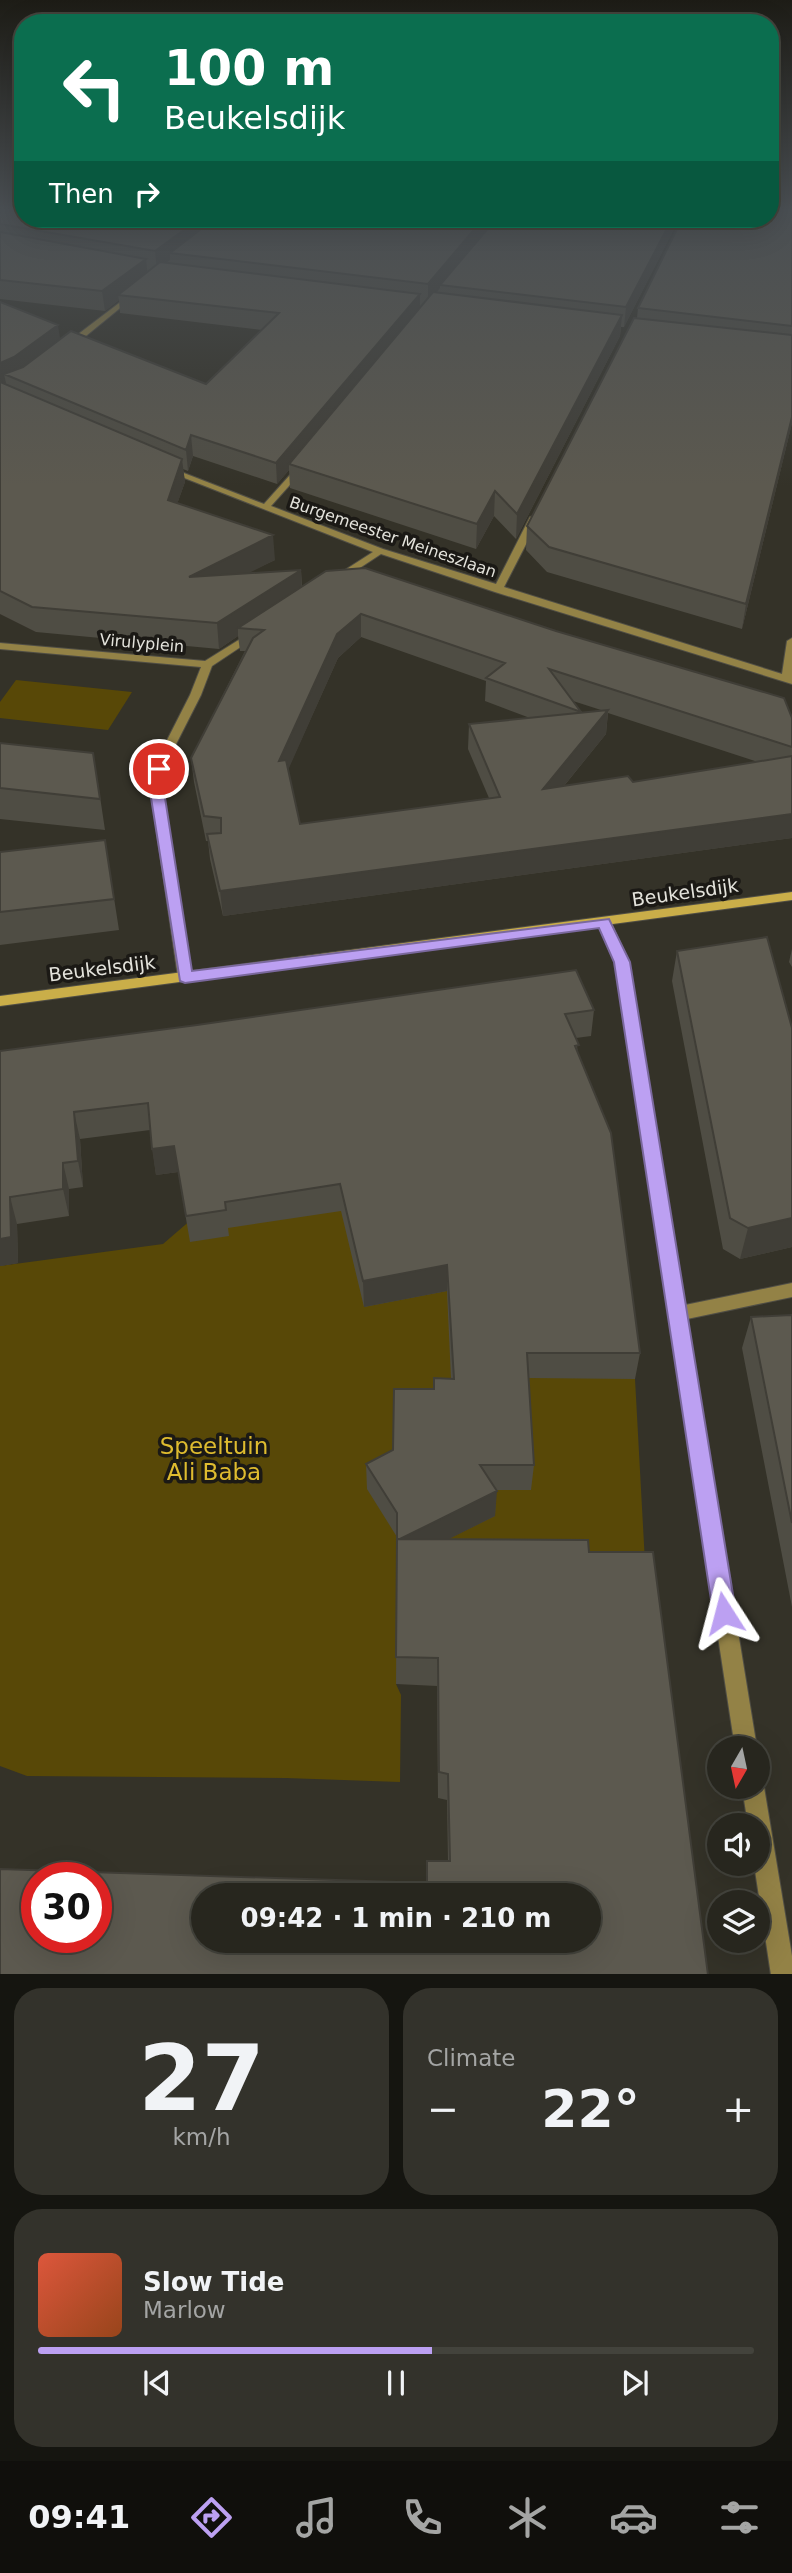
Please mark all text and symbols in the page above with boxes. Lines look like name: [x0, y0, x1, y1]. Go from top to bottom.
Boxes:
text: 100 m: [164, 40, 334, 97]
icon: left: [49, 42, 140, 133]
text: Beukelsdijk: [164, 99, 345, 137]
icon: right: [128, 175, 166, 213]
text: Then: [49, 179, 114, 209]
street label: Burgemeester Meineszlaan: [287, 493, 499, 581]
street label: Virulyplein: [99, 630, 185, 656]
pin: [129, 739, 189, 799]
icon: arrive: [140, 750, 178, 788]
street label: Beukelsdijk: [630, 874, 740, 910]
street label: Beukelsdijk: [47, 951, 157, 985]
park label: Speeltuin Ali Baba: [160, 1433, 268, 1485]
position arrow: [687, 1576, 761, 1650]
north arrow: [707, 1736, 770, 1799]
map controls: [707, 1736, 770, 1953]
button: sound: [707, 1813, 770, 1876]
speed limit sign: 30: [21, 1862, 112, 1953]
button: layers: [707, 1890, 770, 1953]
text: 09:42 · 1 min · 210 m: [241, 1903, 551, 1933]
text: 27: [138, 2026, 265, 2131]
text: Climate: [427, 2045, 516, 2071]
text: 22°: [541, 2079, 640, 2139]
text: −: [427, 2087, 459, 2131]
text: +: [722, 2087, 754, 2131]
text: km/h: [172, 2124, 231, 2150]
text: Slow Tide: [143, 2267, 284, 2297]
text: Marlow: [143, 2297, 226, 2323]
icon: previous: [138, 2364, 176, 2402]
icon: pause: [377, 2364, 415, 2402]
icon: next: [616, 2364, 654, 2402]
icon: directions: [187, 2493, 236, 2542]
icon: music: [292, 2493, 341, 2542]
icon: phone: [398, 2493, 447, 2542]
icon: climate: [503, 2493, 552, 2542]
icon: car: [609, 2493, 658, 2542]
icon: filters: [715, 2493, 764, 2542]
text: 09:41: [28, 2498, 130, 2536]

